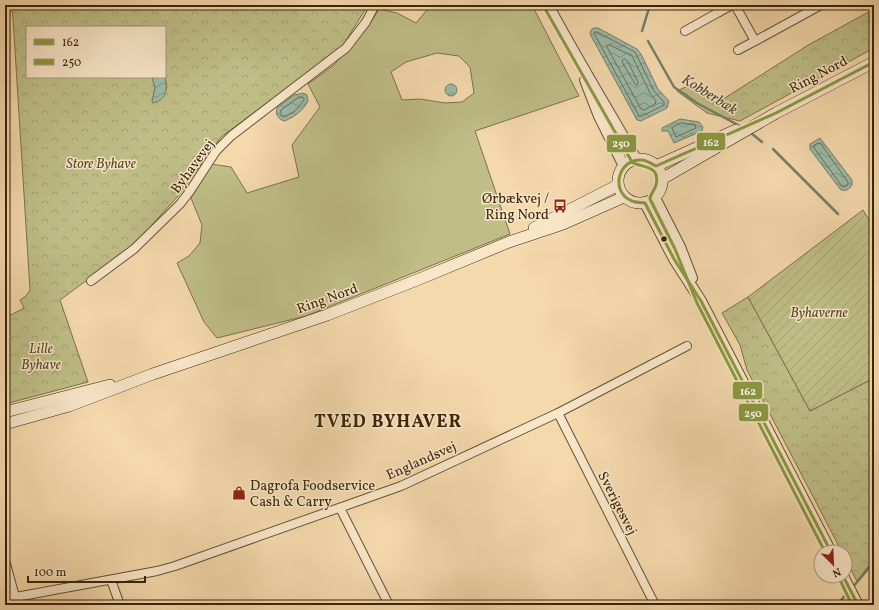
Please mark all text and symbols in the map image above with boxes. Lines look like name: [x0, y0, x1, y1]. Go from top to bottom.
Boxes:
legend: [26, 26, 166, 78]
text: 162: [62, 35, 79, 51]
street label: Ring Nord: [786, 52, 851, 99]
text: 250: [62, 55, 81, 71]
water label: Kobberbæk: [677, 70, 741, 121]
line badge: 162: [696, 132, 726, 151]
line badge: 250: [606, 134, 637, 153]
street label: Byhavevej: [167, 136, 219, 198]
text: 162: [703, 136, 719, 151]
text: 250: [612, 137, 630, 152]
park label: Store Byhave: [66, 155, 136, 174]
place label: Ørbækvej / Ring Nord: [482, 190, 549, 225]
bus stop icon: Ørbækvej / Ring Nord: [552, 198, 568, 214]
unlabelled marker: [659, 234, 669, 244]
street label: Ring Nord: [294, 280, 361, 319]
park label: Byhaverne: [790, 304, 848, 323]
park label: Lille Byhave: [21, 340, 61, 375]
line badge: 162: [732, 381, 763, 400]
text: 162: [740, 385, 756, 400]
line badge: 250: [738, 403, 769, 422]
text: 250: [744, 407, 762, 422]
district label: TVED BYHAVER: [314, 410, 462, 435]
street label: Englandsvej: [384, 437, 460, 485]
street label: Sverigesvej: [593, 469, 641, 539]
place label: Dagrofa Foodservice Cash & Carry: [250, 477, 376, 512]
shop icon: Dagrofa Foodservice Cash & Carry: [231, 485, 247, 501]
north arrow: [813, 544, 853, 584]
scale bar: [28, 558, 145, 584]
text: N: [830, 563, 843, 580]
text: 100 m: [34, 565, 67, 581]

